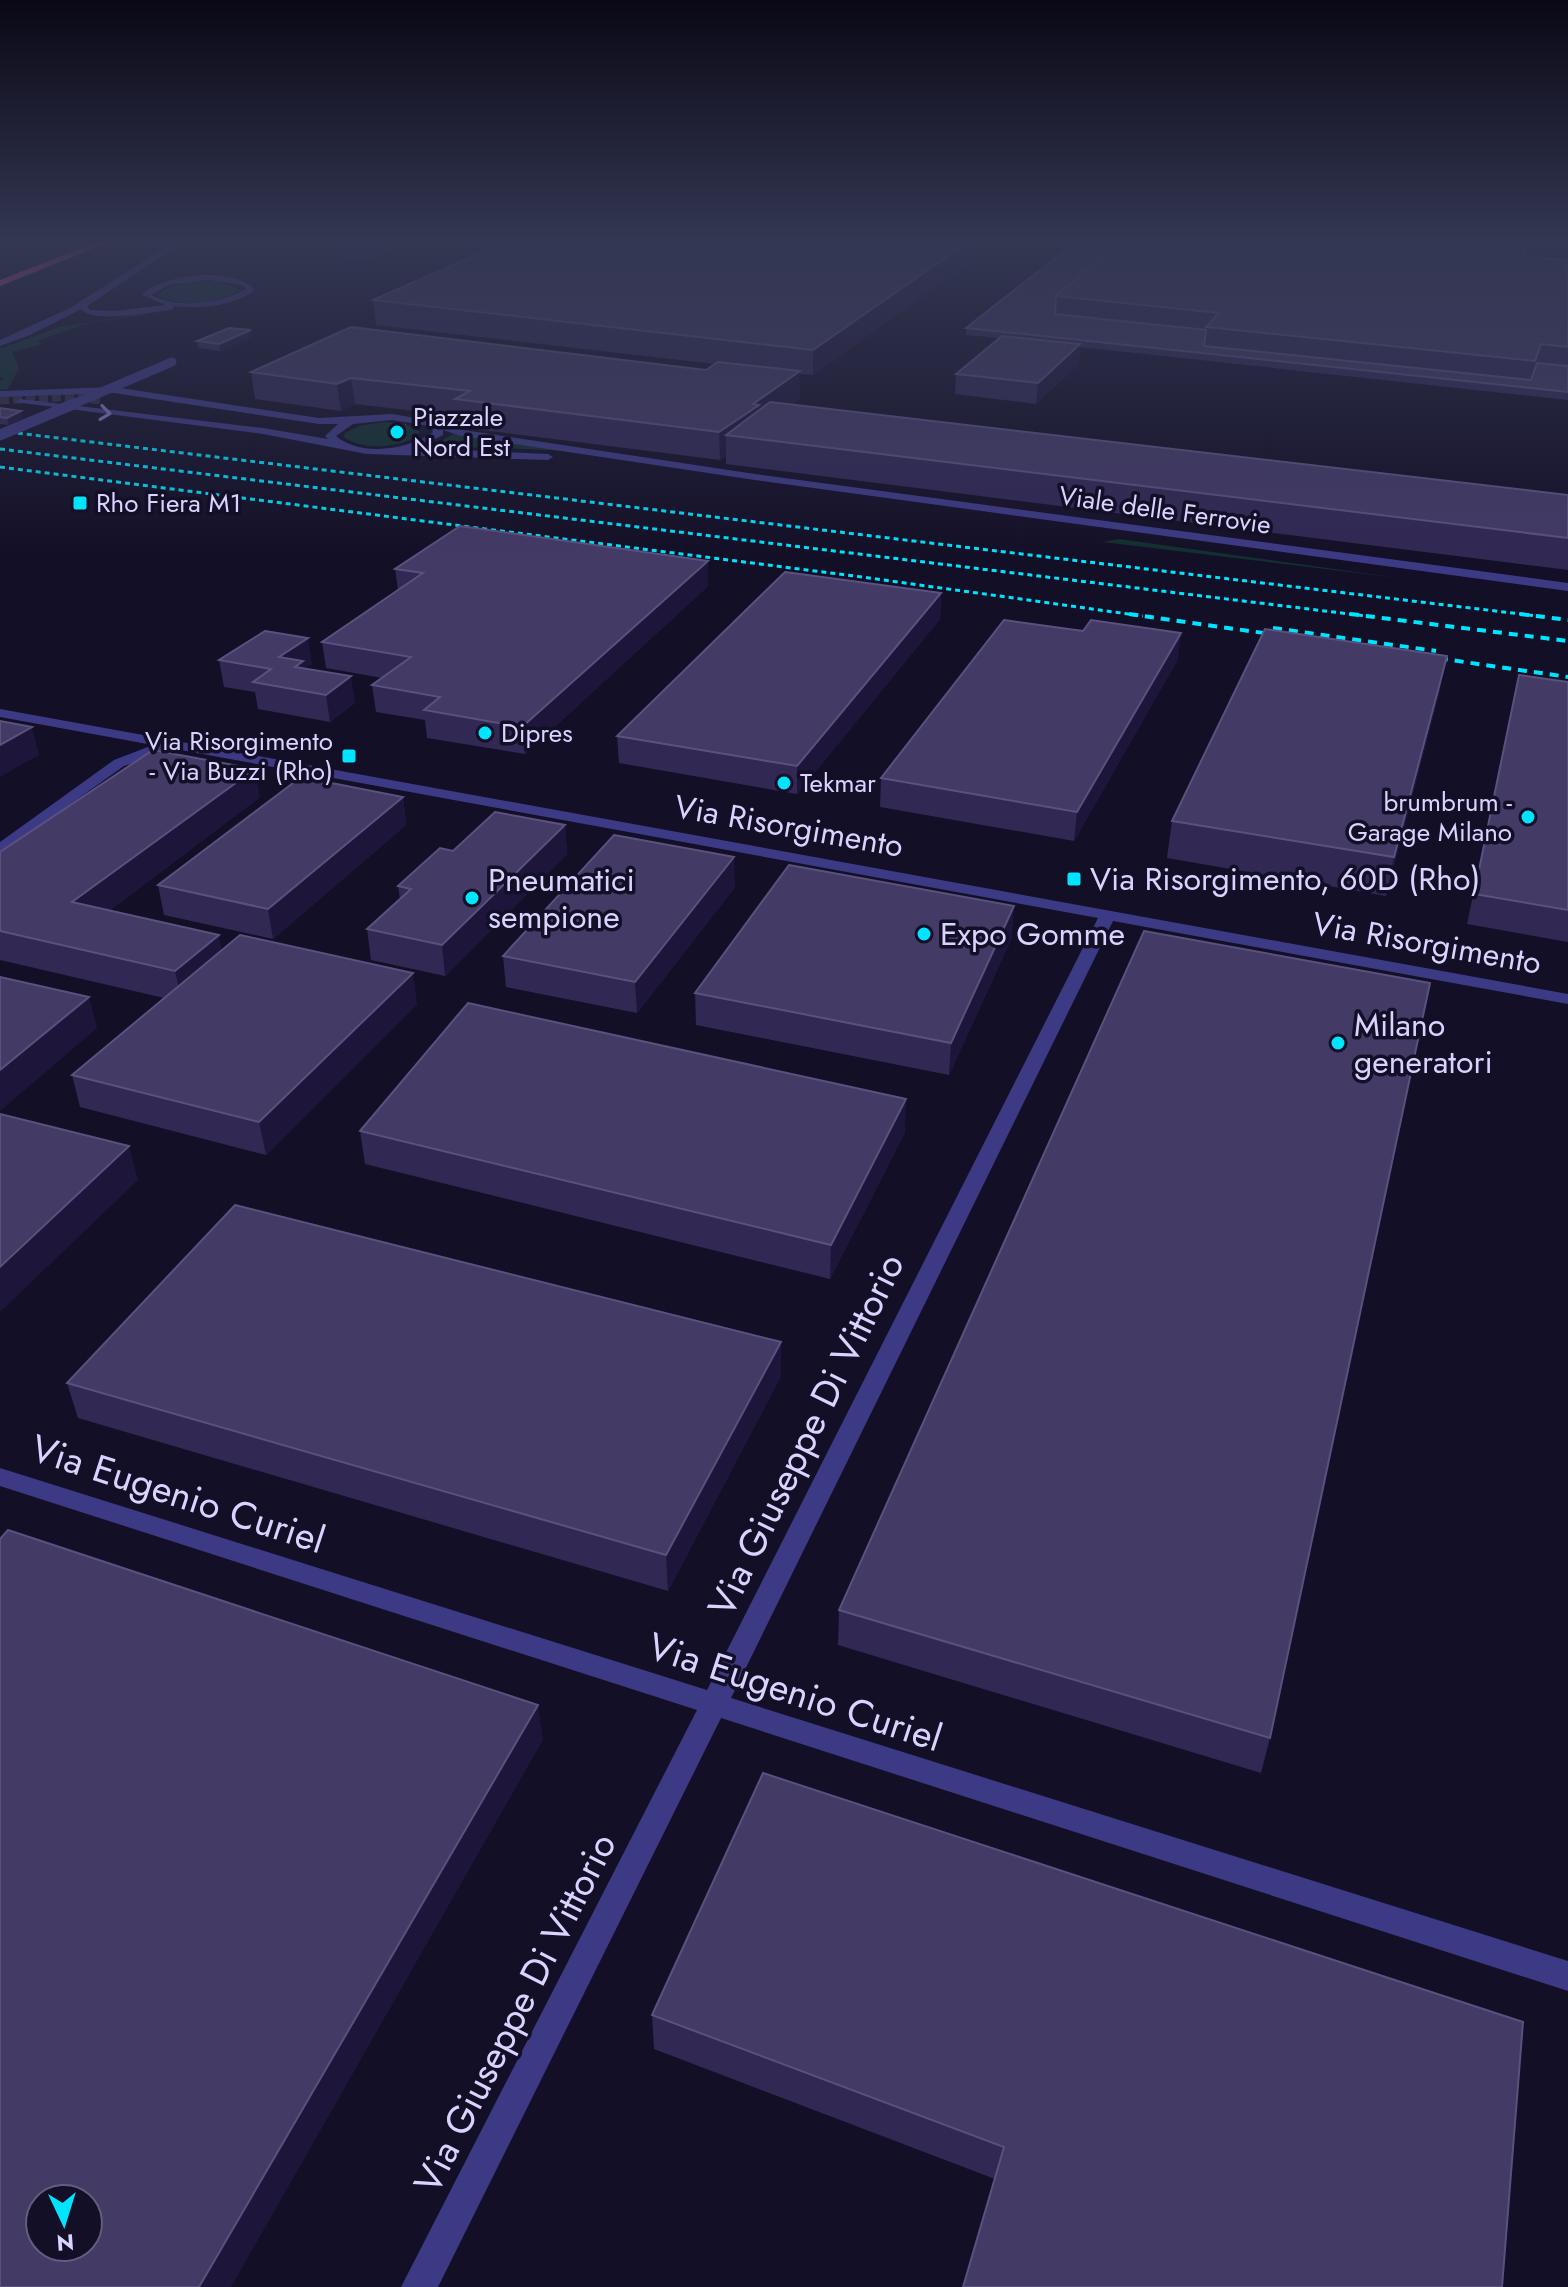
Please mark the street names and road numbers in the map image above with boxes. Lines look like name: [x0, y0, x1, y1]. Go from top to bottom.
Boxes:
street label: Viale delle Ferrovie: [1057, 476, 1273, 544]
street label: Via Risorgimento: [671, 783, 907, 869]
street label: Via Risorgimento: [1309, 900, 1545, 986]
street label: Via Giuseppe Di Vittorio: [694, 1244, 917, 1626]
street label: Via Eugenio Curiel: [24, 1420, 332, 1567]
street label: Via Eugenio Curiel: [641, 1618, 949, 1765]
street label: Via Giuseppe Di Vittorio: [400, 1823, 629, 2202]

